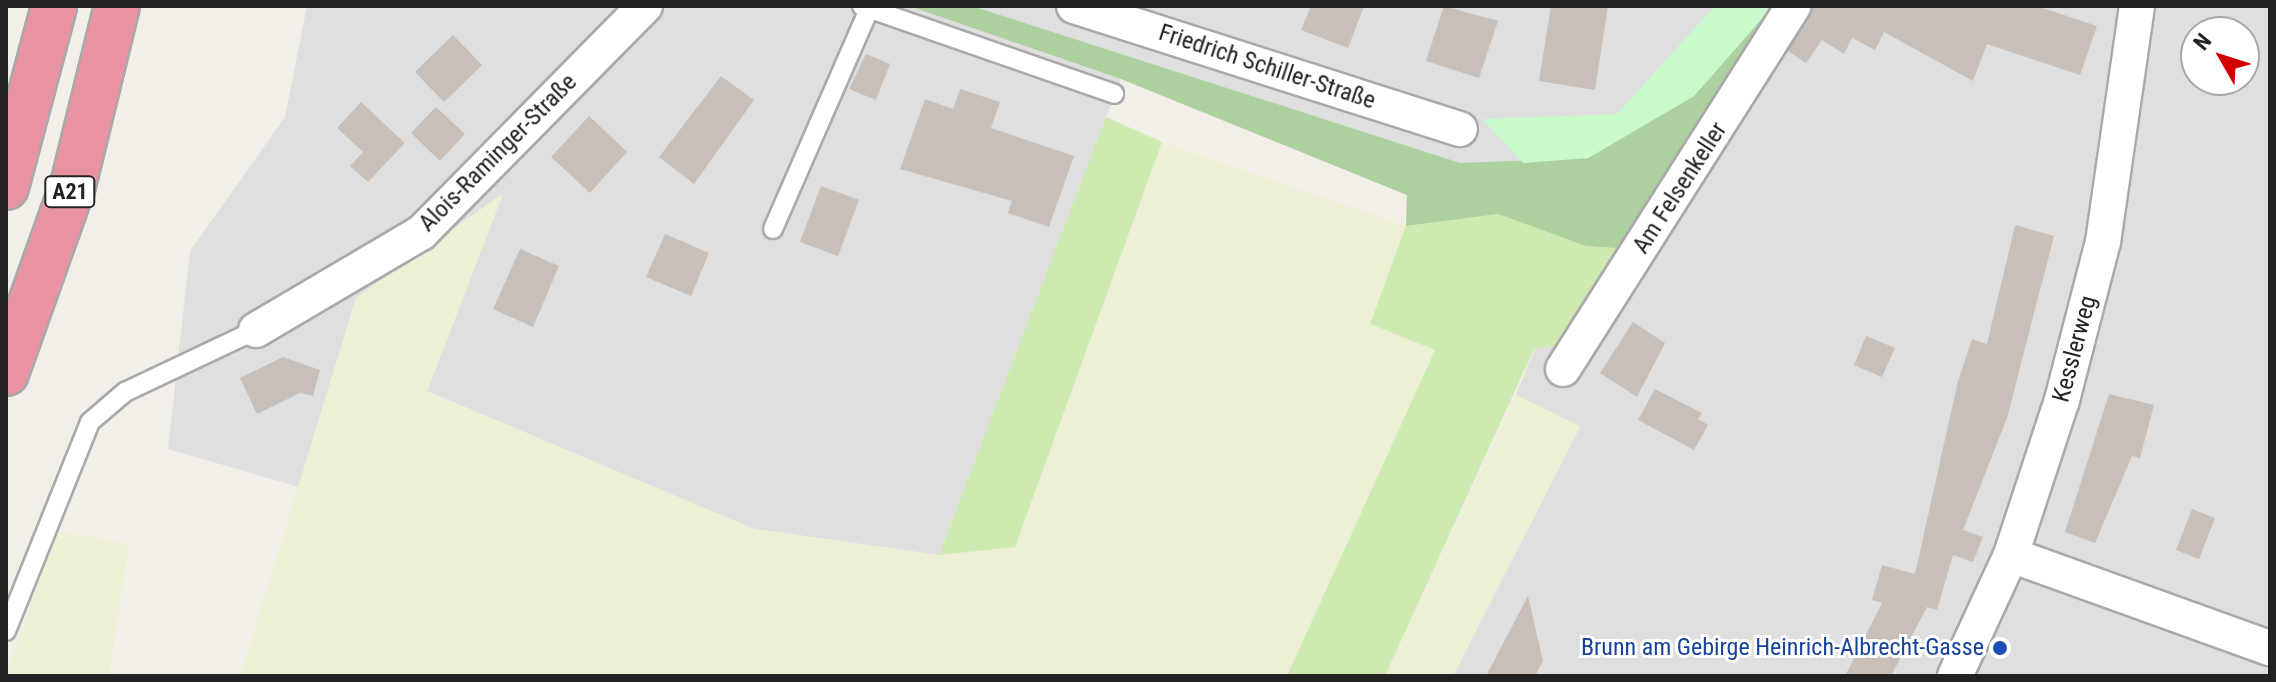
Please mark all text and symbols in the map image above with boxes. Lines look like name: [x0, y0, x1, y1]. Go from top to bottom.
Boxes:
north arrow: [2180, 16, 2260, 96]
street label: Friedrich Schiller-Straße: [1155, 18, 1379, 116]
text: N: [2189, 29, 2216, 55]
street label: Alois-Raminger-Straße: [413, 68, 583, 238]
street label: Am Felsenkeller: [1627, 117, 1733, 259]
road number: A21: [44, 174, 96, 210]
street label: Kesslerweg: [2047, 293, 2103, 405]
place label: Brunn am Gebirge Heinrich-Albrecht-Gasse: [1581, 634, 1984, 662]
marker: Brunn am Gebirge Heinrich-Albrecht-Gasse: [1991, 639, 2009, 657]

